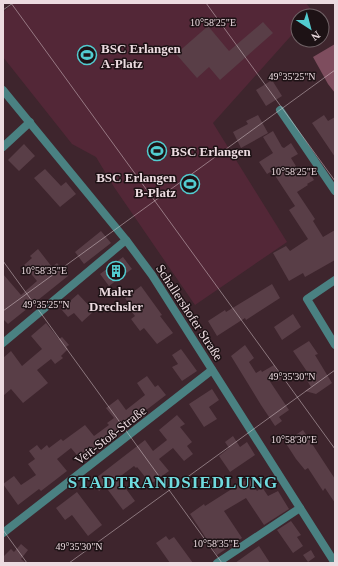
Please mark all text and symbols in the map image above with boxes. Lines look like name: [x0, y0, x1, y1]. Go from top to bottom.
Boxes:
north arrow: [290, 8, 330, 48]
text: 10°58'25"E: [190, 17, 236, 28]
text: N: [309, 29, 323, 43]
place label: BSC Erlangen A-Platz: [101, 41, 182, 71]
sports icon: BSC Erlangen A-Platz: [76, 44, 98, 66]
text: 49°35'25"N: [268, 71, 316, 82]
sports icon: BSC Erlangen: [146, 140, 168, 162]
place label: BSC Erlangen: [171, 144, 252, 159]
text: 10°58'25"E: [271, 166, 317, 177]
place label: BSC Erlangen B-Platz: [96, 170, 177, 200]
sports icon: BSC Erlangen B-Platz: [179, 173, 201, 195]
building icon: Maler Drechsler: [105, 260, 127, 282]
street label: Schallershofer Straße: [153, 261, 226, 363]
text: 10°58'35"E: [21, 265, 67, 276]
place label: Maler Drechsler: [89, 284, 143, 314]
text: 49°35'25"N: [22, 299, 70, 310]
text: 49°35'30"N: [268, 371, 316, 382]
street label: Veit-Stoß-Straße: [72, 403, 149, 468]
text: 10°58'30"E: [271, 434, 317, 445]
district label: STADTRANDSIEDLUNG: [68, 473, 278, 492]
text: 10°58'35"E: [193, 538, 239, 549]
text: 49°35'30"N: [55, 541, 103, 552]

